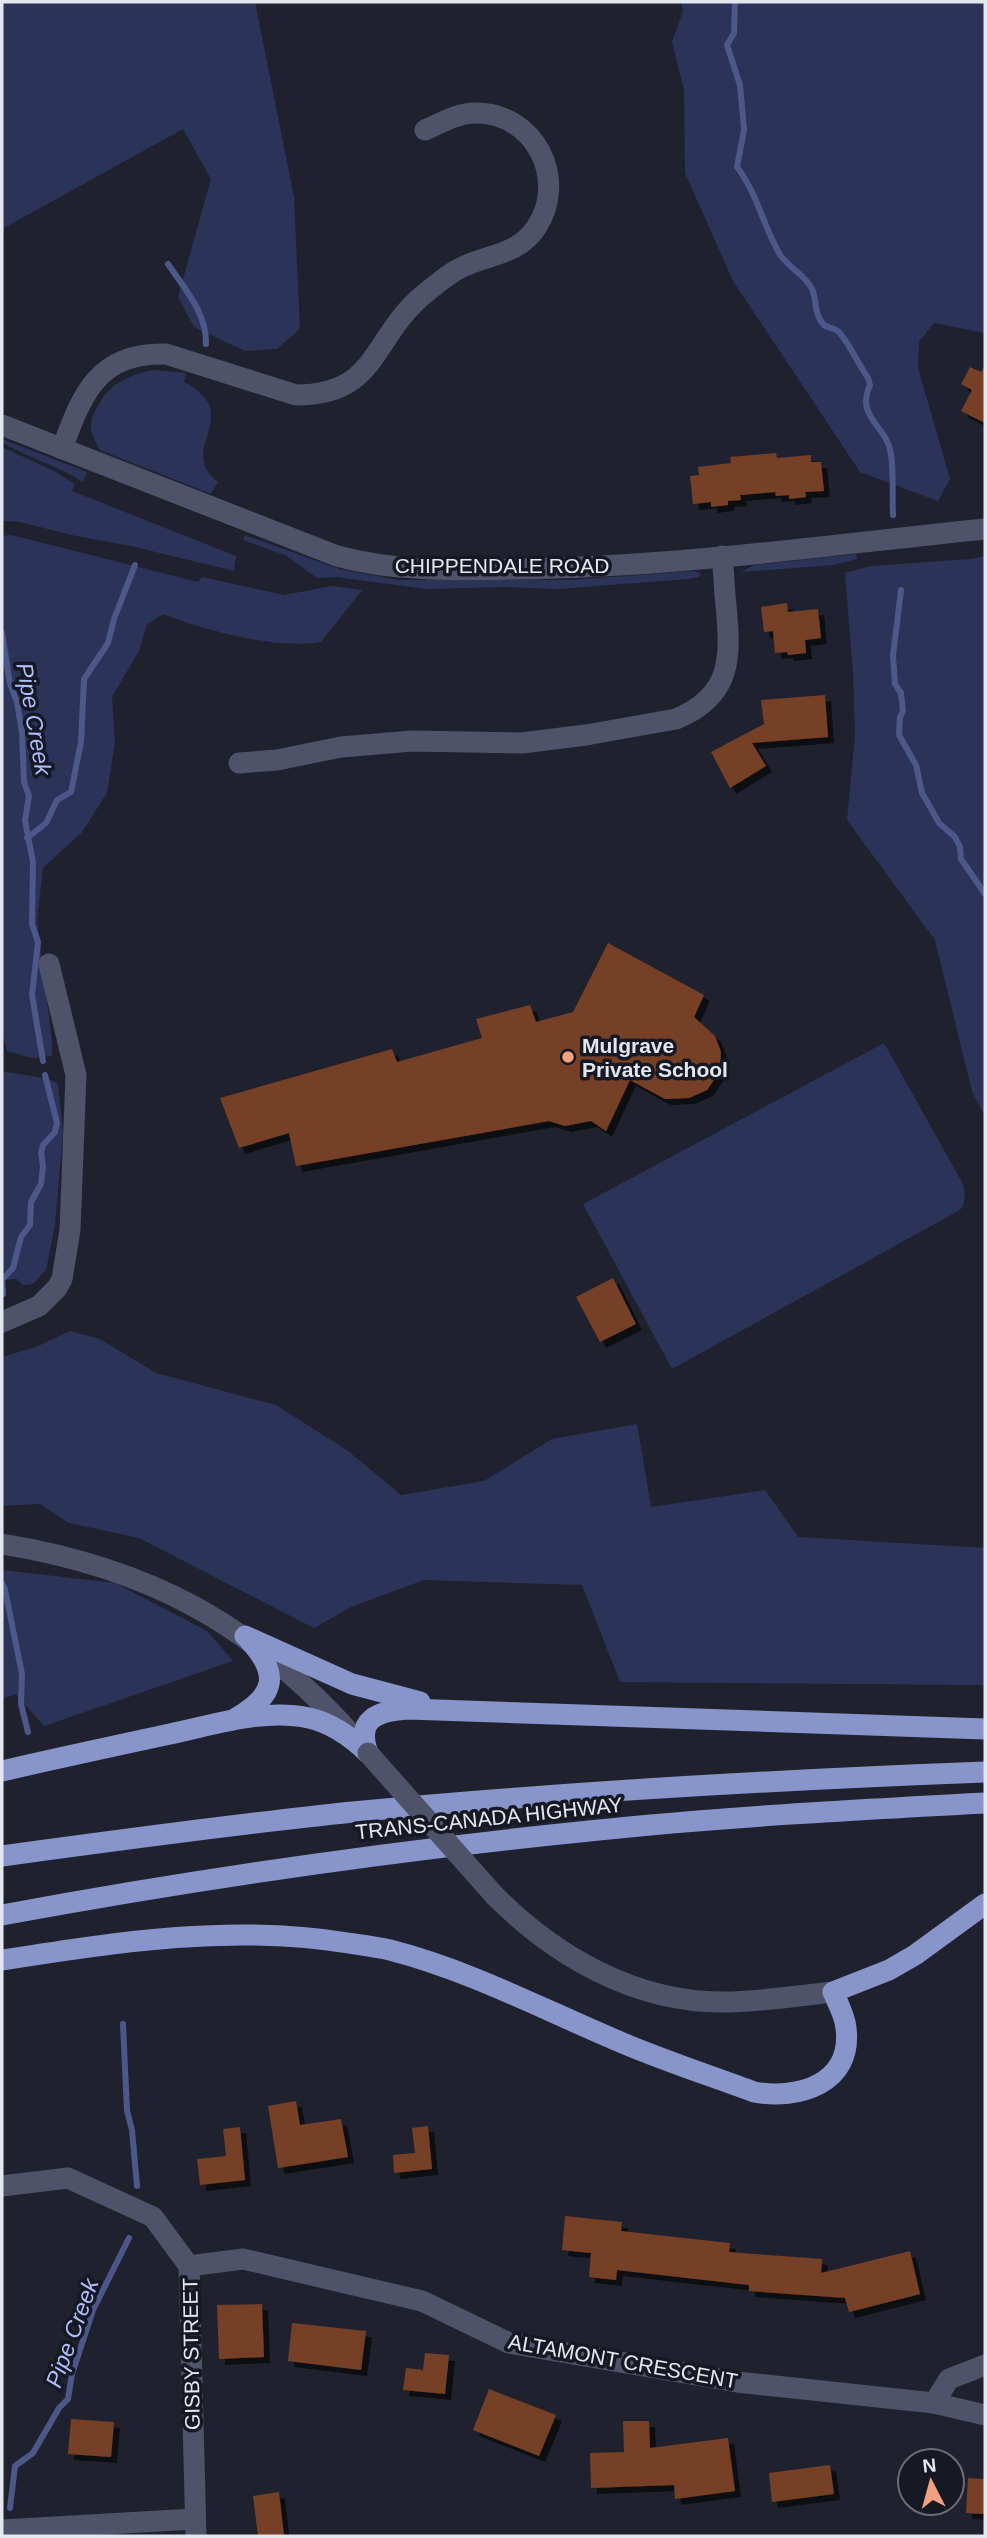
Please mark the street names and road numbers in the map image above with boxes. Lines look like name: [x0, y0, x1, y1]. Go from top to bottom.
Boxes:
street label: CHIPPENDALE ROAD: [395, 554, 609, 577]
street label: TRANS-CANADA HIGHWAY: [354, 1793, 624, 1843]
street label: GISBY STREET: [178, 2277, 204, 2430]
street label: ALTAMONT CRESCENT: [507, 2330, 739, 2393]

